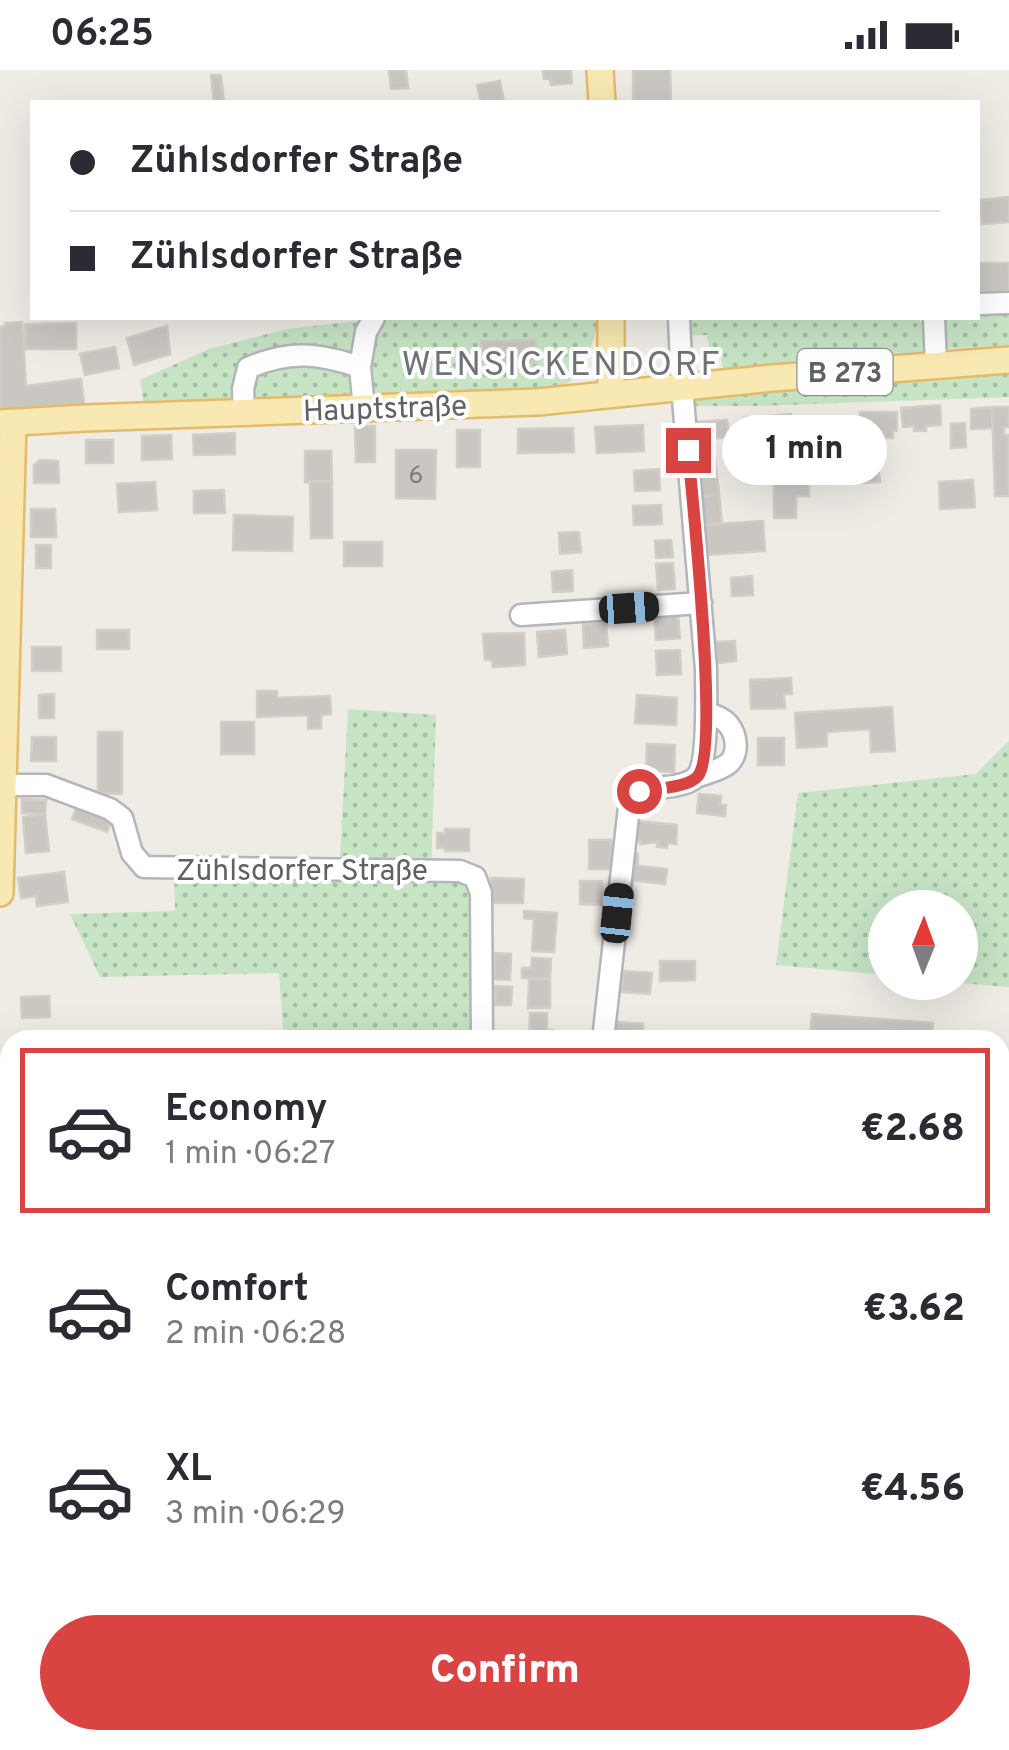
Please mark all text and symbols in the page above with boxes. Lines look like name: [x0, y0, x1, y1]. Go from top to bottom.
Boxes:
text: 06:25: [50, 11, 154, 60]
text: Zühlsdorfer Straße: [130, 138, 463, 187]
text: Zühlsdorfer Straße: [130, 234, 463, 283]
district label: WENSICKENDORF: [402, 344, 722, 388]
road number: B 273: [798, 349, 892, 395]
street label: Hauptstraße: [302, 389, 468, 432]
callout: 1 min: [723, 415, 888, 485]
route end: [666, 428, 711, 473]
text: 1 min: [765, 430, 844, 470]
house number: 6: [409, 461, 423, 493]
car: [598, 591, 660, 625]
route start: [617, 769, 662, 814]
street label: Zühlsdorfer Straße: [176, 854, 428, 891]
car: [599, 882, 635, 944]
north arrow: [868, 890, 978, 1000]
map controls: [868, 890, 978, 1000]
icon: car: [45, 1086, 135, 1176]
text: Economy: [165, 1086, 327, 1135]
text: €2.68: [860, 1106, 965, 1155]
text: 1 min · 06:27: [165, 1135, 336, 1175]
icon: car: [45, 1266, 135, 1356]
text: Comfort: [165, 1266, 309, 1315]
text: €3.62: [863, 1286, 965, 1335]
text: 2 min · 06:28: [165, 1315, 346, 1355]
icon: car: [45, 1446, 135, 1536]
text: XL: [165, 1446, 212, 1495]
text: €4.56: [860, 1466, 965, 1515]
text: 3 min · 06:29: [165, 1495, 346, 1535]
button: Confirm: [40, 1615, 970, 1730]

